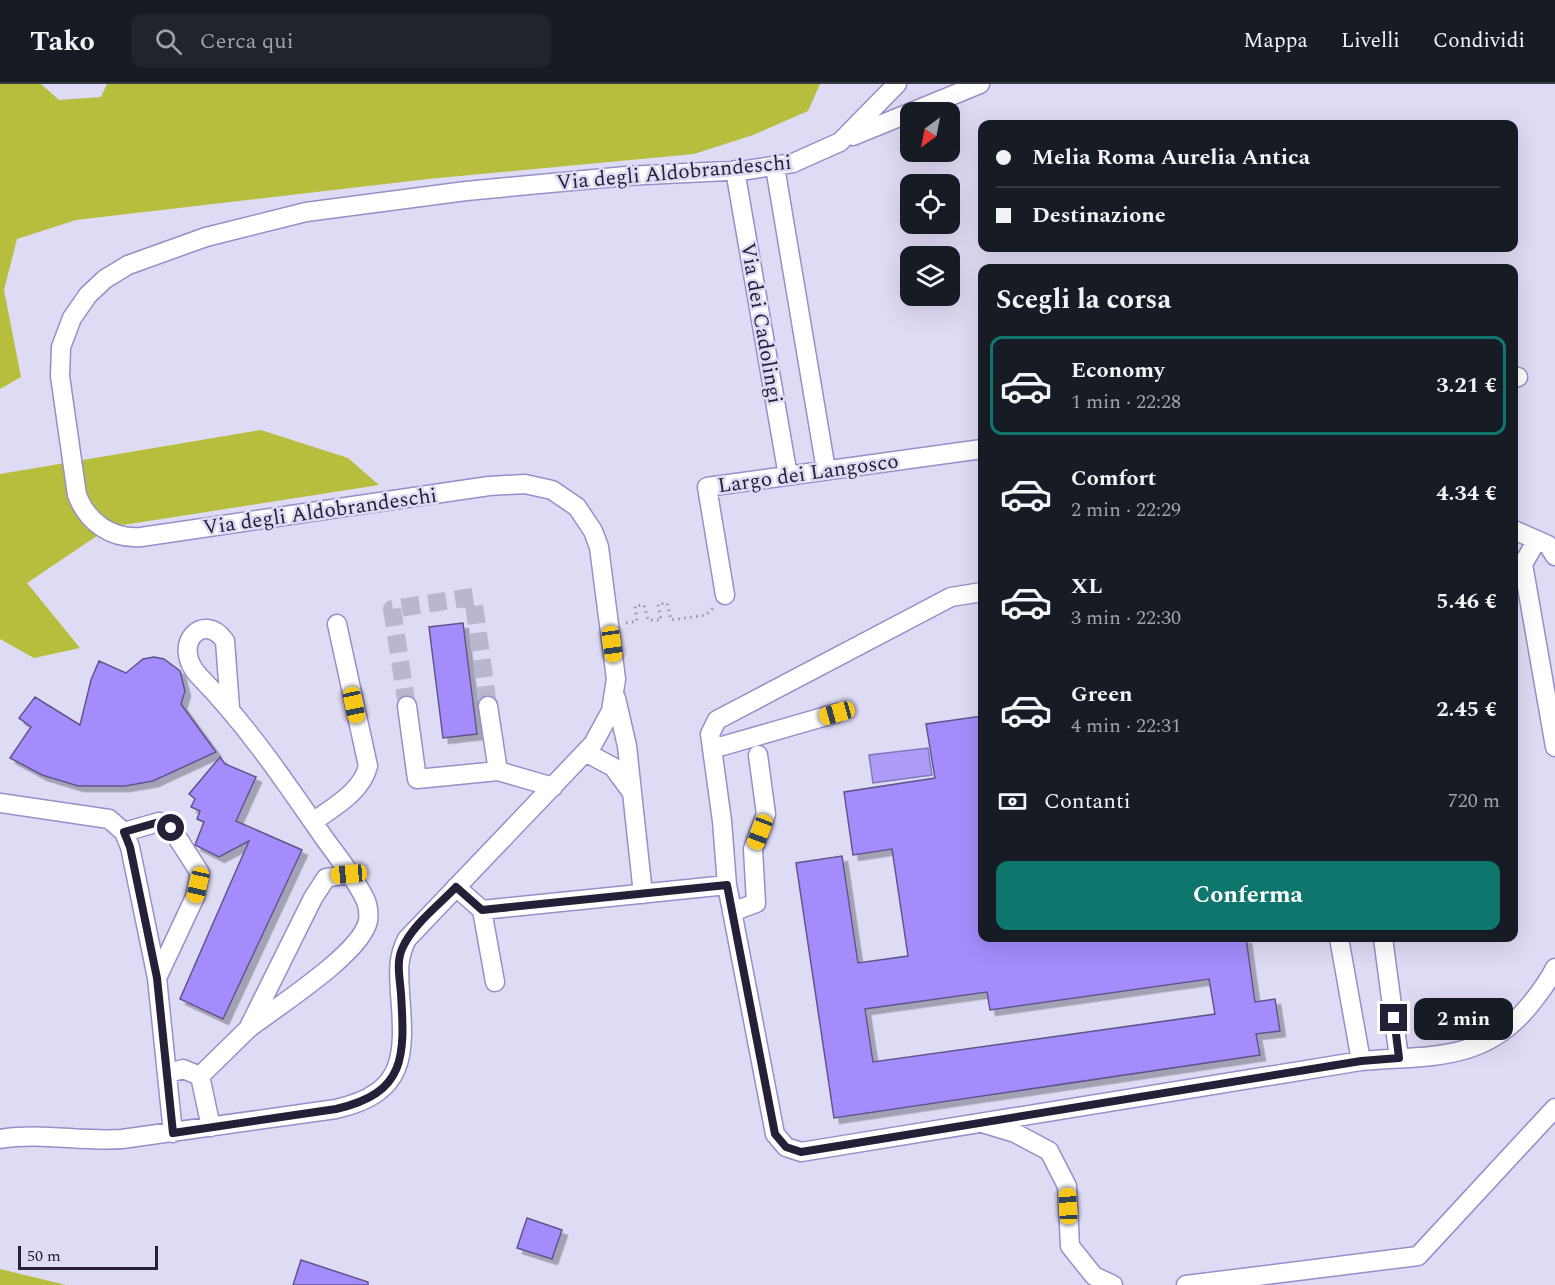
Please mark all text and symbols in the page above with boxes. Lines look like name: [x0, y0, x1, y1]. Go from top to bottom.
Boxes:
search box: [131, 14, 551, 68]
text: Tako: [30, 20, 95, 63]
icon: search: [152, 25, 185, 58]
text: Cerca qui: [200, 25, 294, 58]
text: Mappa: [1243, 25, 1308, 57]
text: Livelli: [1341, 25, 1400, 57]
text: Condividi: [1433, 25, 1525, 57]
north arrow: [900, 102, 960, 162]
map controls: [900, 102, 960, 306]
text: Melia Roma Aurelia Antica: [1032, 141, 1310, 174]
street label: Via degli Aldobrandeschi: [555, 147, 793, 199]
button: locate: [900, 174, 960, 234]
text: Destinazione: [1032, 199, 1166, 232]
street label: Via dei Cadolingi: [731, 240, 791, 406]
button: layers: [900, 246, 960, 306]
text: Scegli la corsa: [996, 279, 1171, 321]
text: Economy: [1071, 354, 1164, 387]
icon: car: [999, 359, 1053, 413]
text: 3.21 €: [1436, 369, 1497, 402]
text: 1 min · 22:28: [1071, 387, 1181, 417]
street label: Largo dei Langosco: [716, 445, 901, 503]
text: Comfort: [1071, 462, 1156, 495]
icon: car: [999, 467, 1053, 521]
text: 4.34 €: [1436, 477, 1497, 510]
street label: Via degli Aldobrandeschi: [201, 480, 439, 544]
text: 2 min · 22:29: [1071, 495, 1181, 525]
text: XL: [1071, 570, 1102, 603]
icon: car: [999, 575, 1053, 629]
text: 5.46 €: [1436, 585, 1497, 618]
text: 3 min · 22:30: [1071, 603, 1181, 633]
car: [601, 625, 623, 663]
text: Green: [1071, 678, 1133, 711]
icon: car: [999, 683, 1053, 737]
car: [341, 686, 367, 724]
text: 2.45 €: [1436, 693, 1497, 726]
car: [817, 699, 857, 727]
text: 4 min · 22:31: [1071, 711, 1181, 741]
icon: cash: [996, 785, 1029, 818]
text: Contanti: [1044, 785, 1131, 818]
text: 720 m: [1448, 786, 1500, 816]
car: [745, 812, 775, 852]
route start: [157, 814, 184, 841]
button: Conferma: [996, 861, 1500, 930]
car: [330, 863, 368, 885]
car: [185, 865, 211, 905]
callout: 2 min: [1415, 997, 1514, 1039]
route end: [1380, 1004, 1407, 1031]
text: 2 min: [1437, 1004, 1490, 1034]
car: [1058, 1188, 1078, 1224]
scale bar: [18, 1243, 158, 1270]
text: 50 m: [27, 1244, 61, 1268]

